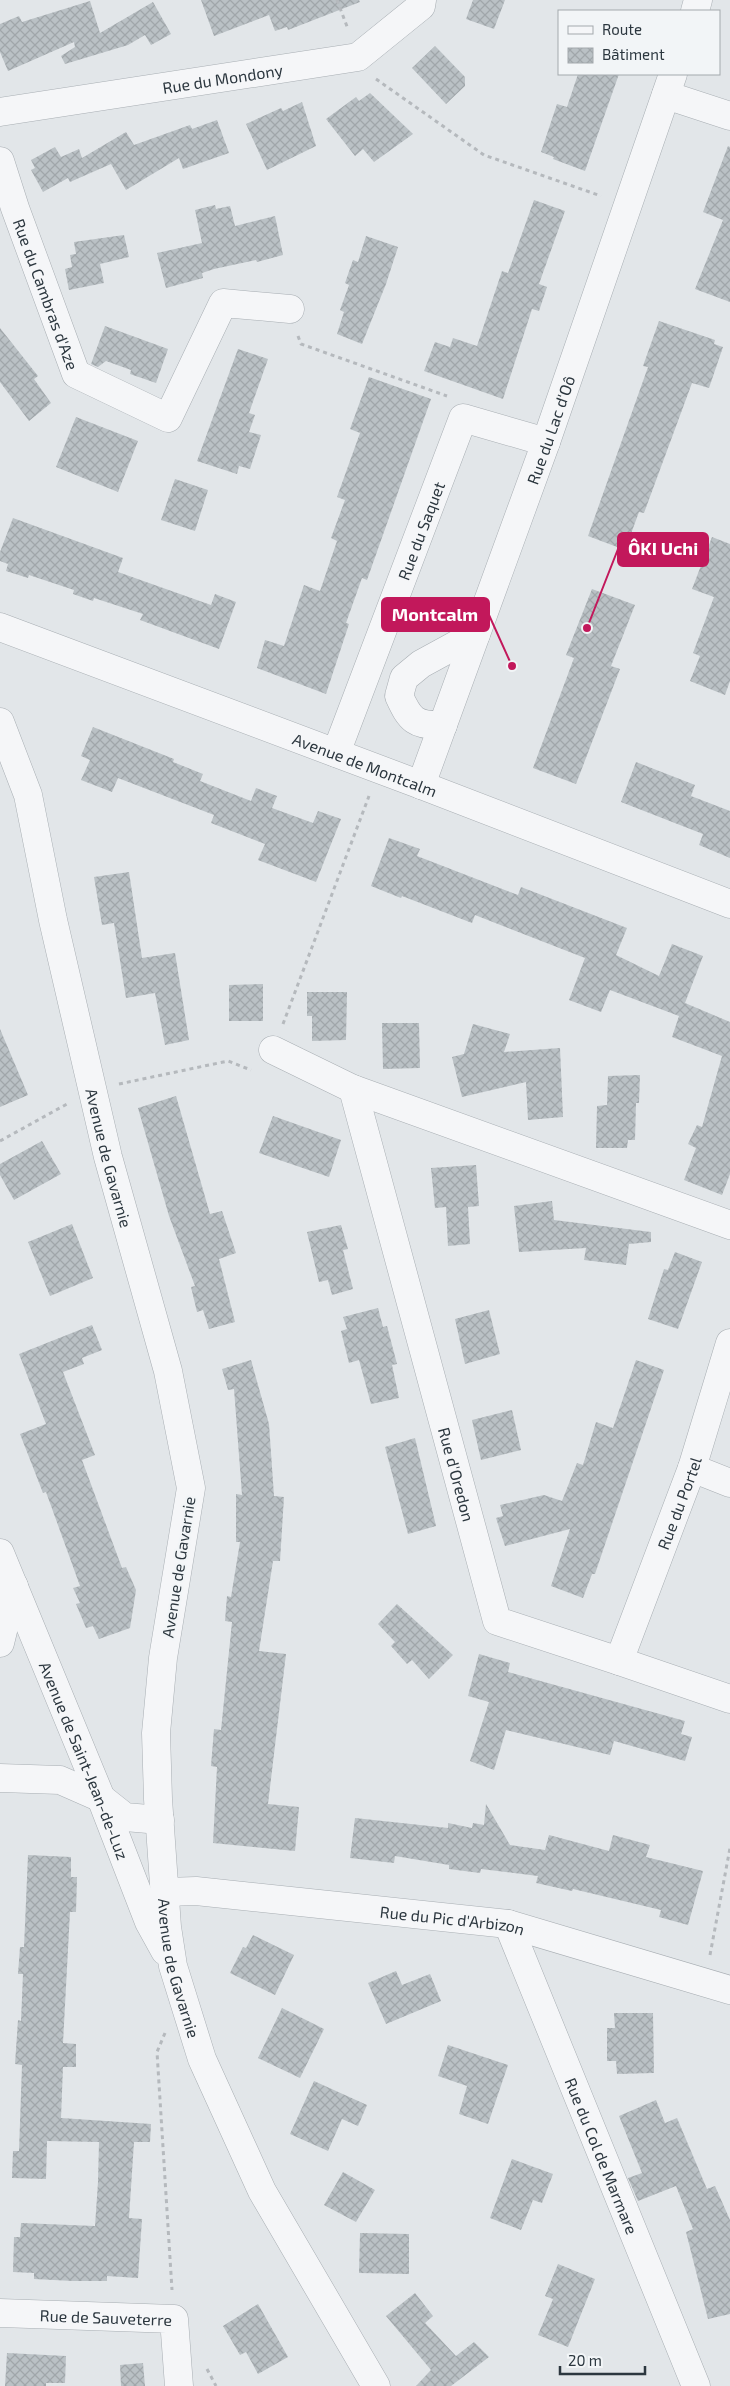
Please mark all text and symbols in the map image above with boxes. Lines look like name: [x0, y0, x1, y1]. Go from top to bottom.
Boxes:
legend: [558, 10, 720, 75]
text: Route: [602, 20, 642, 38]
text: Bâtiment: [602, 45, 665, 63]
street label: Rue du Mondony: [161, 59, 284, 96]
street label: Rue du Cambras d'Aze: [10, 216, 83, 372]
street label: Rue du Lac d'Oô: [522, 373, 578, 487]
street label: Rue du Saquet: [393, 479, 448, 582]
callout: ÔKI Uchi: [618, 533, 708, 566]
text: ÔKI Uchi: [628, 537, 698, 559]
callout: Montcalm: [382, 598, 489, 631]
text: Montcalm: [392, 603, 478, 625]
street label: Avenue de Montcalm: [290, 728, 440, 800]
street label: Avenue de Gavarnie: [83, 1086, 137, 1229]
street label: Rue d'Oredon: [435, 1425, 479, 1523]
street label: Rue du Portel: [653, 1454, 704, 1552]
street label: Avenue de Gavarnie: [157, 1495, 199, 1639]
street label: Avenue de Saint-Jean-de-Luz: [36, 1658, 133, 1862]
street label: Avenue de Gavarnie: [155, 1898, 204, 2040]
street label: Rue du Pic d'Arbizon: [379, 1901, 527, 1938]
street label: Rue du Col de Marmare: [562, 2074, 643, 2237]
street label: Rue de Sauveterre: [39, 2305, 172, 2328]
scale bar: [560, 2344, 645, 2376]
text: 20 m: [568, 2351, 602, 2369]

